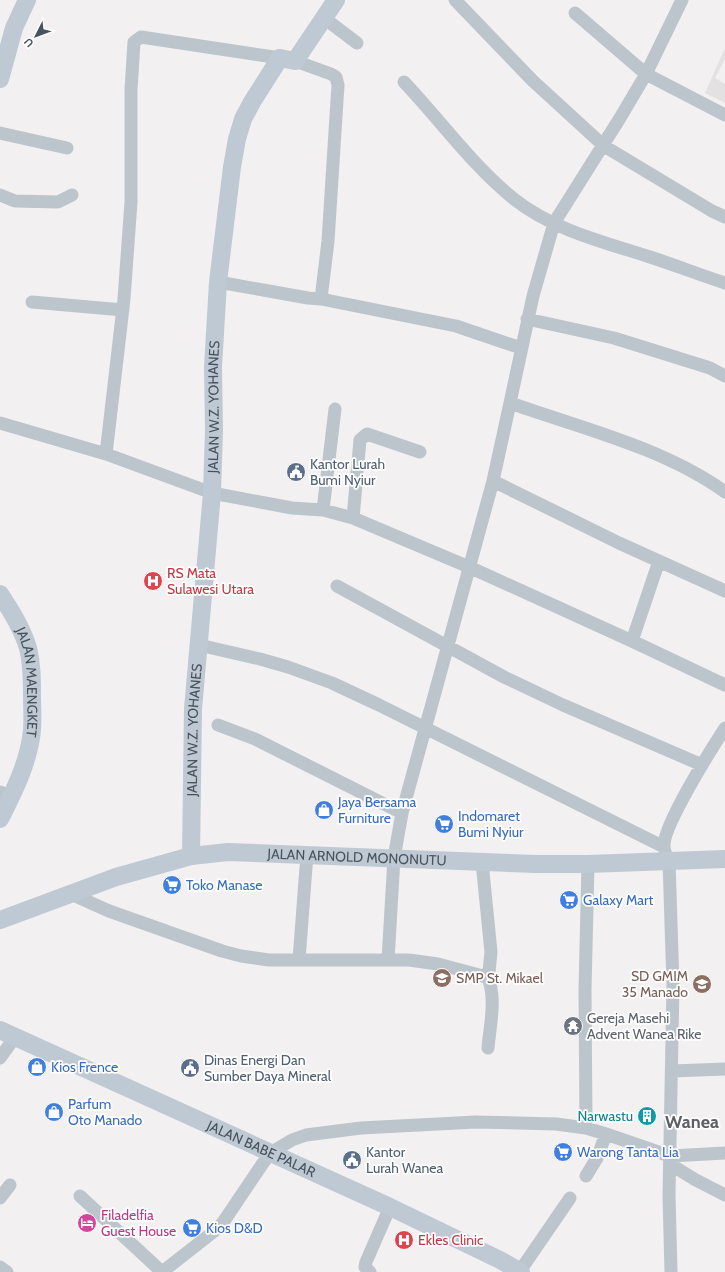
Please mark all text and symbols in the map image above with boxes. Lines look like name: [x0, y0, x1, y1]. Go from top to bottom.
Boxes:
north arrow: [16, 16, 56, 56]
text: U: [21, 35, 36, 50]
street label: JALAN W.Z. YOHANES: [204, 340, 224, 475]
place label: Kantor Lurah Bumi Nyiur: [310, 455, 385, 489]
public building icon: Kantor Lurah Bumi Nyiur: [285, 461, 307, 483]
place label: RS Mata Sulawesi Utara: [167, 564, 254, 598]
hospital icon: RS Mata Sulawesi Utara: [142, 570, 164, 592]
street label: JALAN MAENGKET: [12, 623, 41, 739]
street label: JALAN W.Z. YOHANES: [183, 663, 206, 798]
place label: Jaya Bersama Furniture: [337, 793, 416, 827]
shop icon: Jaya Bersama Furniture: [313, 799, 335, 821]
place label: Indomaret Bumi Nyiur: [458, 807, 524, 841]
supermarket icon: Indomaret Bumi Nyiur: [433, 813, 455, 835]
street label: JALAN ARNOLD MONONUTU: [266, 845, 447, 870]
supermarket icon: Toko Manase: [161, 874, 183, 896]
place label: Toko Manase: [186, 876, 262, 894]
supermarket icon: Galaxy Mart: [558, 889, 580, 911]
place label: Galaxy Mart: [583, 891, 653, 909]
school or university icon: SMP St. Mikael: [431, 967, 453, 989]
place label: SD GMIM 35 Manado: [622, 967, 688, 1001]
place label: SMP St. Mikael: [456, 969, 544, 987]
school or university icon: SD GMIM 35 Manado: [691, 973, 713, 995]
place label: Gereja Masehi Advent Wanea Rike: [587, 1009, 701, 1043]
temple icon: Gereja Masehi Advent Wanea Rike: [562, 1015, 584, 1037]
place label: Dinas Energi Dan Sumber Daya Mineral: [204, 1051, 332, 1085]
shop icon: Kios Frence: [26, 1056, 48, 1078]
public building icon: Dinas Energi Dan Sumber Daya Mineral: [179, 1057, 201, 1079]
place label: Kios Frence: [51, 1058, 118, 1076]
place label: Parfum Oto Manado: [68, 1095, 143, 1129]
shop icon: Parfum Oto Manado: [43, 1101, 65, 1123]
building icon: Narwastu: [636, 1105, 658, 1127]
place label: Narwastu: [577, 1107, 633, 1125]
district label: Wanea: [665, 1111, 719, 1133]
street label: JALAN BABE PALAR: [203, 1116, 319, 1181]
supermarket icon: Warong Tanta Lia: [552, 1141, 574, 1163]
place label: Kantor Lurah Wanea: [366, 1143, 443, 1177]
place label: Warong Tanta Lia: [577, 1143, 679, 1161]
public building icon: Kantor Lurah Wanea: [341, 1149, 363, 1171]
place label: Filadelfia Guest House: [101, 1206, 176, 1240]
hotel icon: Filadelfia Guest House: [76, 1212, 98, 1234]
supermarket icon: Kios D&D: [181, 1217, 203, 1239]
place label: Kios D&D: [206, 1219, 263, 1237]
hospital icon: Ekles Clinic: [393, 1229, 415, 1251]
place label: Ekles Clinic: [418, 1231, 483, 1249]

